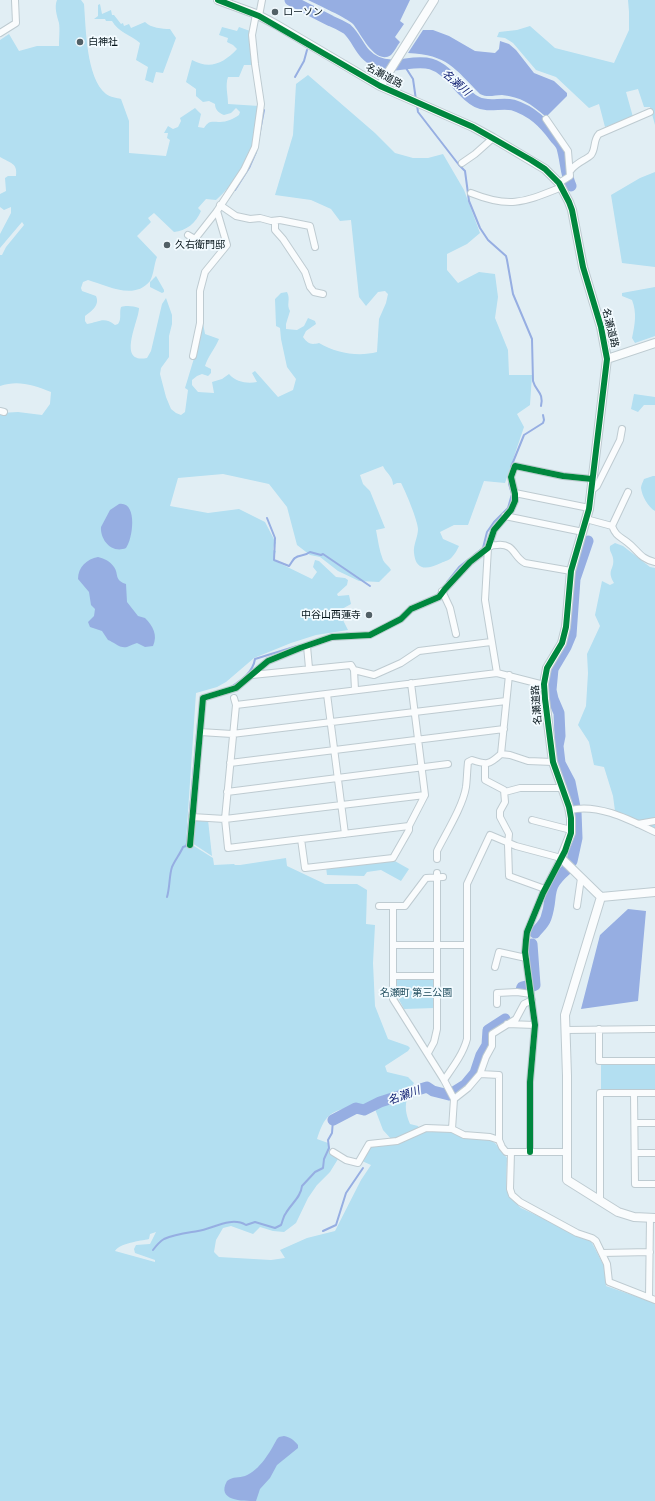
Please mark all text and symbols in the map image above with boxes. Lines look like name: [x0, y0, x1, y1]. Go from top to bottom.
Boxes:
place label: ローソン: [283, 6, 323, 18]
marker: ローソン: [270, 7, 280, 17]
place label: 白神社: [88, 36, 118, 48]
marker: 白神社: [75, 37, 85, 47]
street label: 名瀬道路: [364, 61, 404, 91]
water label: 名瀬川: [439, 67, 473, 99]
place label: 久右衛門邸: [175, 239, 225, 251]
marker: 久右衛門邸: [162, 240, 172, 250]
street label: 名瀬道路: [599, 307, 621, 349]
place label: 中谷山西蓮寺: [301, 609, 361, 621]
marker: 中谷山西蓮寺: [364, 610, 374, 620]
street label: 名瀬道路: [530, 685, 544, 725]
park label: 名瀬町 第三公園: [380, 987, 452, 999]
water label: 名瀬川: [386, 1084, 422, 1108]

